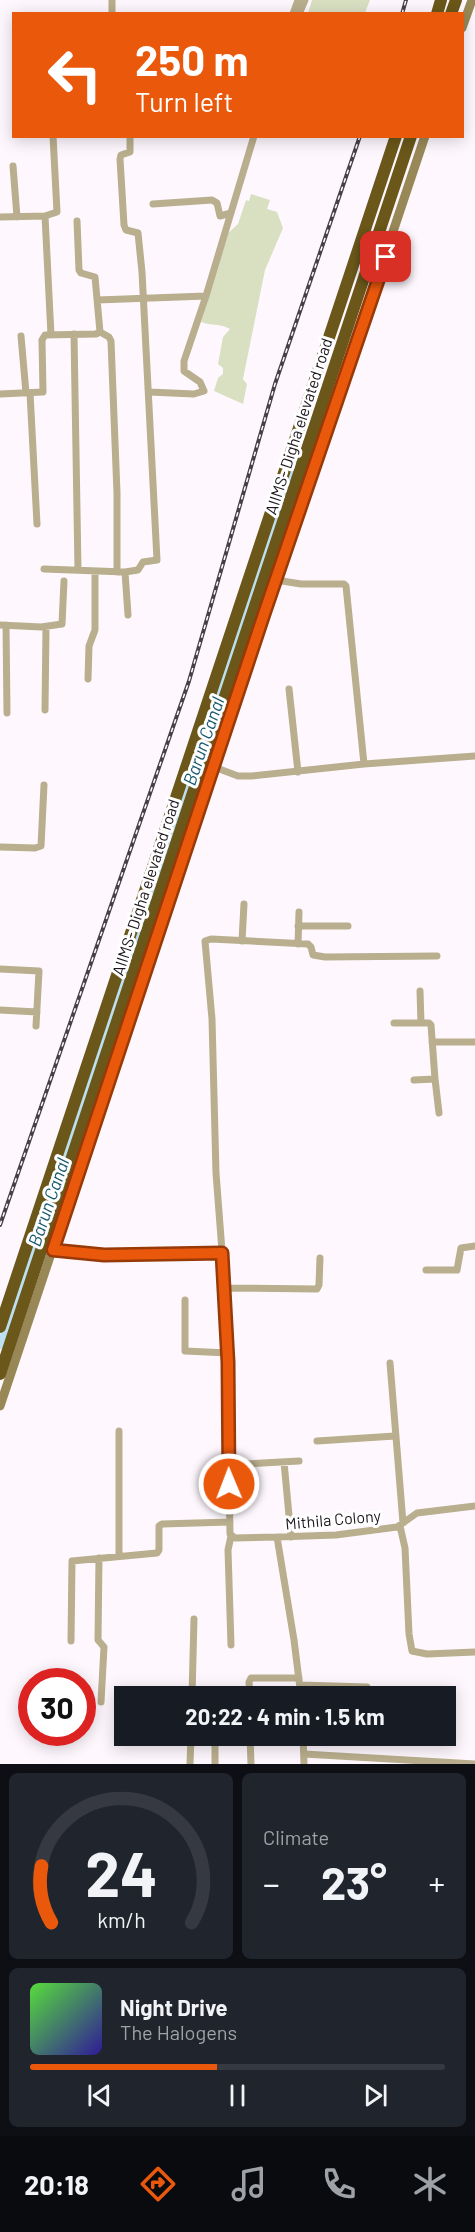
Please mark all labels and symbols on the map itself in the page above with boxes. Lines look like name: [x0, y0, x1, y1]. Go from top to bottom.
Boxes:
pin: [360, 231, 411, 282]
street label: AIIMS- Digha elevated road: [260, 335, 336, 517]
water label: Barun Canal: [178, 694, 228, 788]
street label: AIIMS- Digha elevated road: [107, 796, 183, 978]
water label: Barun Canal: [23, 1155, 73, 1249]
position arrow: [197, 1452, 261, 1516]
street label: Mithila Colony: [284, 1505, 382, 1533]
speed limit sign: 30: [18, 1668, 96, 1746]

